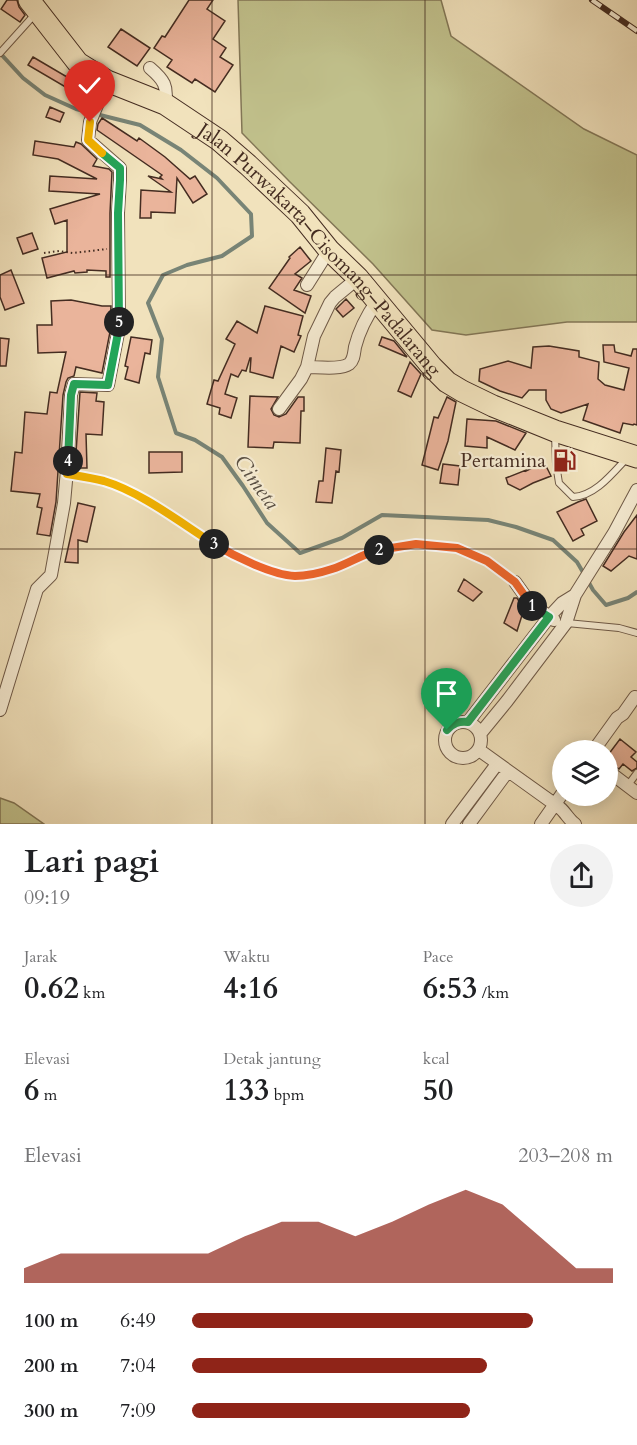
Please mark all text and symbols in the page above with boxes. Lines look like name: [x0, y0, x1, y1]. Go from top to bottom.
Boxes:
pin: [64, 60, 115, 122]
icon: check: [73, 69, 106, 102]
street label: Jalan Purwakarta–Cisomang–Padalarang: [190, 115, 448, 383]
pin: 5: [104, 307, 134, 337]
text: 5: [115, 311, 123, 333]
pin: 4: [53, 446, 83, 476]
place label: Pertamina: [460, 447, 546, 474]
fuel station icon: Pertamina: [551, 447, 577, 473]
water label: Cimeta: [227, 449, 286, 516]
text: 4: [64, 450, 72, 472]
pin: 3: [199, 529, 229, 559]
text: 3: [210, 533, 218, 555]
pin: 2: [364, 535, 394, 565]
text: 2: [375, 539, 383, 561]
pin: 1: [517, 591, 547, 621]
text: 1: [528, 595, 536, 617]
pin: [421, 668, 472, 730]
icon: arrive: [430, 677, 463, 710]
map controls: [552, 740, 618, 806]
button: layers: [552, 740, 618, 806]
text: Lari pagi: [24, 839, 159, 884]
button: share: [550, 844, 613, 907]
text: 09:19: [24, 884, 70, 911]
text: Jarak: [24, 946, 58, 968]
text: Waktu: [223, 946, 270, 968]
text: Pace: [423, 946, 454, 968]
text: 0.62: [24, 968, 79, 1009]
text: 4:16: [223, 968, 278, 1009]
text: 6:53: [423, 968, 477, 1009]
text: km: [79, 982, 105, 1004]
text: /km: [477, 982, 509, 1004]
text: Elevasi: [24, 1048, 70, 1070]
text: Detak jantung: [223, 1048, 321, 1070]
text: kcal: [423, 1048, 450, 1070]
text: 6: [24, 1070, 39, 1111]
text: 133: [223, 1070, 269, 1111]
text: 50: [423, 1070, 453, 1111]
text: m: [39, 1084, 57, 1106]
text: bpm: [269, 1084, 304, 1106]
text: Elevasi: [24, 1142, 82, 1169]
text: 203–208 m: [518, 1142, 613, 1169]
text: 100 m: [24, 1307, 79, 1334]
text: 6:49: [120, 1307, 156, 1334]
text: 200 m: [24, 1352, 79, 1379]
text: 7:04: [120, 1352, 156, 1379]
text: 300 m: [24, 1397, 79, 1424]
text: 7:09: [120, 1397, 156, 1424]

